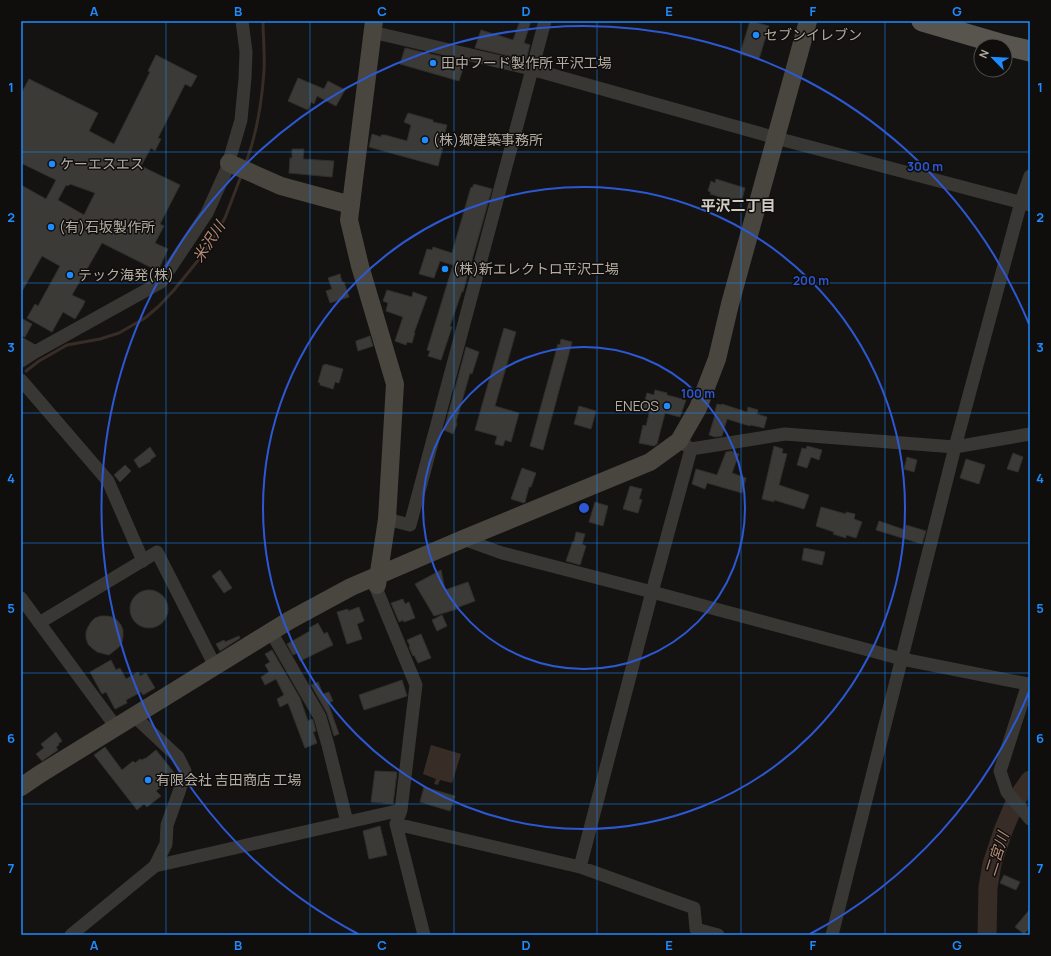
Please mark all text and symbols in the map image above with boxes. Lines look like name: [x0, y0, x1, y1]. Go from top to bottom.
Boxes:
text: A: [90, 2, 99, 20]
text: B: [234, 2, 242, 20]
text: C: [377, 2, 387, 20]
text: D: [521, 2, 531, 20]
text: E: [665, 2, 673, 20]
text: F: [810, 2, 817, 20]
text: G: [952, 2, 962, 20]
place label: セブンイレブン: [764, 25, 862, 44]
marker: セブンイレブン: [751, 30, 761, 40]
north arrow: [973, 38, 1013, 78]
text: N: [975, 47, 992, 60]
place label: 田中フード製作所 平沢工場: [441, 53, 612, 72]
marker: 田中フード製作所 平沢工場: [428, 58, 438, 68]
text: 1: [8, 78, 14, 96]
text: 1: [1037, 78, 1043, 96]
place label: (株)郷建築事務所: [433, 130, 543, 149]
marker: (株)郷建築事務所: [420, 135, 430, 145]
place label: ケーエスエス: [60, 154, 144, 173]
text: 300 m: [907, 158, 943, 175]
marker: ケーエスエス: [47, 159, 57, 169]
district label: 平沢二丁目: [700, 195, 776, 216]
text: 2: [7, 208, 15, 226]
text: 2: [1036, 208, 1044, 226]
water label: 米沢川: [188, 215, 231, 266]
place label: (有)石坂製作所: [59, 217, 155, 236]
marker: (有)石坂製作所: [46, 222, 56, 232]
place label: (株)新エレクトロ平沢工場: [453, 259, 619, 278]
marker: (株)新エレクトロ平沢工場: [440, 264, 450, 274]
place label: テック海発(株): [78, 265, 174, 284]
marker: テック海発(株): [65, 270, 75, 280]
text: 200 m: [793, 272, 829, 289]
text: 3: [7, 338, 15, 356]
text: 3: [1036, 338, 1044, 356]
text: 100 m: [681, 385, 715, 402]
place label: ENEOS: [615, 396, 659, 415]
marker: ENEOS: [662, 401, 672, 411]
text: 4: [7, 469, 15, 487]
text: 4: [1036, 469, 1044, 487]
centre of rings: [577, 501, 591, 515]
text: 5: [7, 599, 15, 617]
text: 5: [1036, 599, 1044, 617]
text: 6: [7, 729, 15, 747]
text: 6: [1036, 729, 1044, 747]
place label: 有限会社 吉田商店 工場: [156, 770, 302, 789]
marker: 有限会社 吉田商店 工場: [143, 775, 153, 785]
water label: 二宮川: [980, 827, 1014, 878]
text: 7: [8, 859, 15, 877]
text: 7: [1037, 859, 1044, 877]
text: A: [90, 936, 99, 954]
text: B: [234, 936, 242, 954]
text: C: [377, 936, 387, 954]
text: D: [521, 936, 531, 954]
text: E: [665, 936, 673, 954]
text: F: [810, 936, 817, 954]
text: G: [952, 936, 962, 954]

